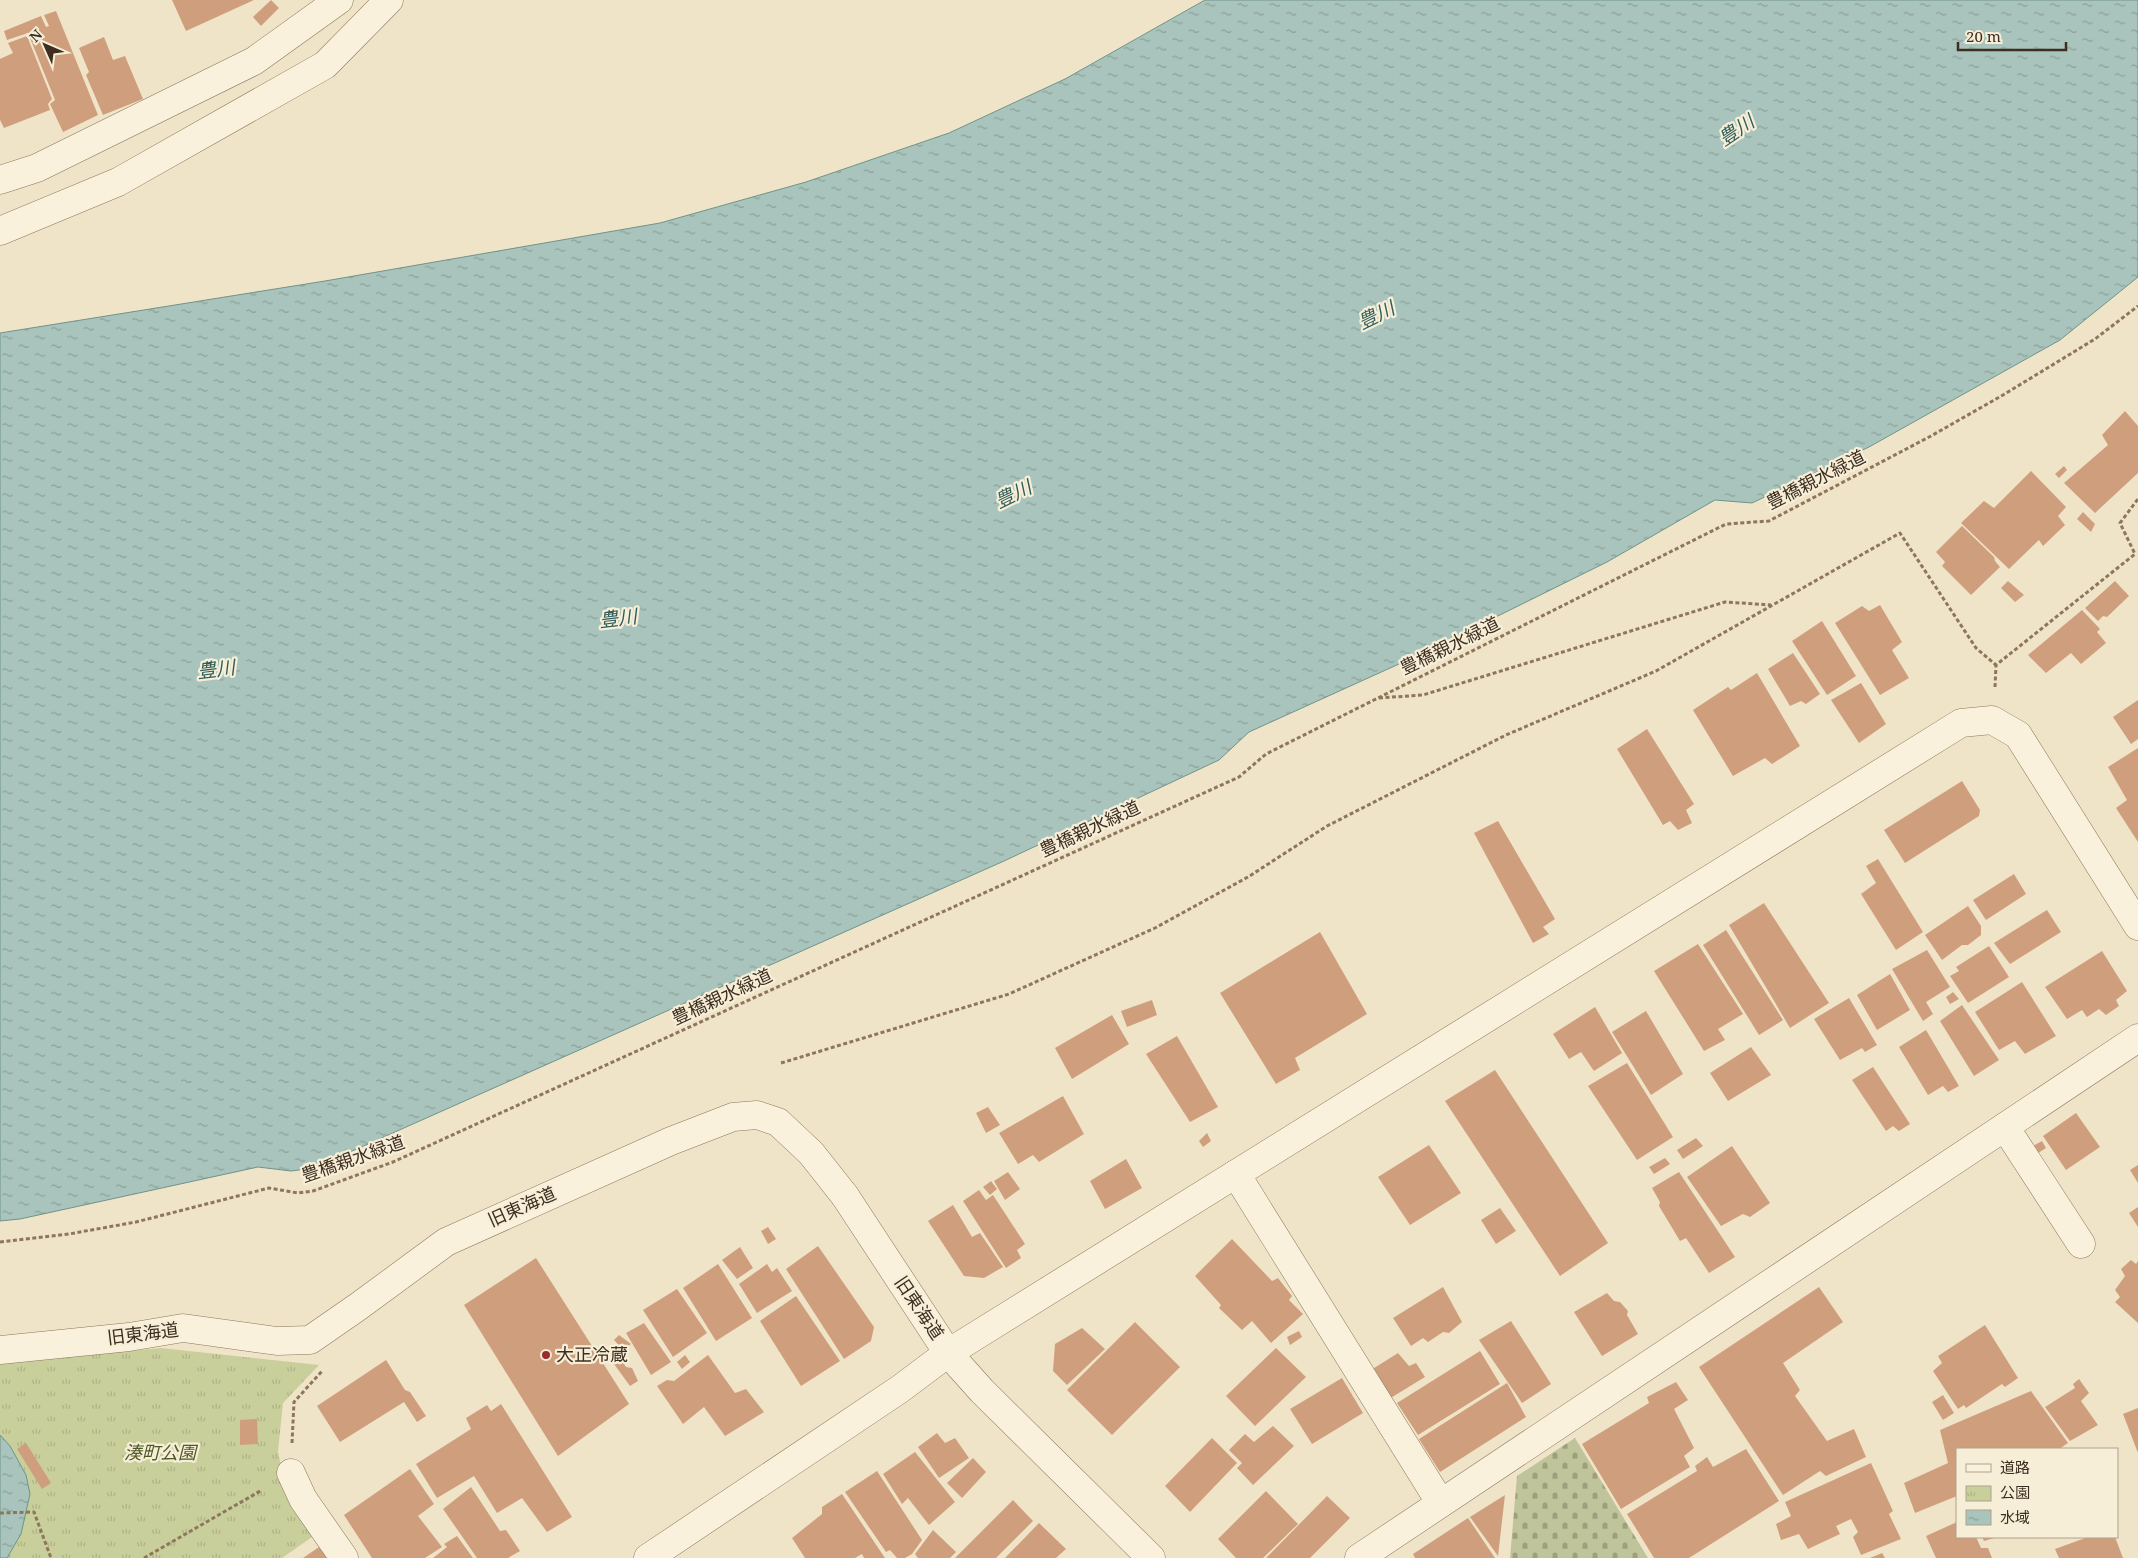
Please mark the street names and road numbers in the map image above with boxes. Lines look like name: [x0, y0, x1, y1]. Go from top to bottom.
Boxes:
street label: 豊橋親水緑道: [1762, 444, 1869, 514]
street label: 豊橋親水緑道: [1396, 611, 1503, 680]
street label: 豊橋親水緑道: [1036, 794, 1144, 862]
street label: 豊橋親水緑道: [668, 962, 776, 1030]
street label: 豊橋親水緑道: [298, 1129, 408, 1187]
street label: 旧東海道: [484, 1180, 559, 1232]
street label: 旧東海道: [890, 1271, 950, 1344]
street label: 旧東海道: [106, 1317, 180, 1349]

